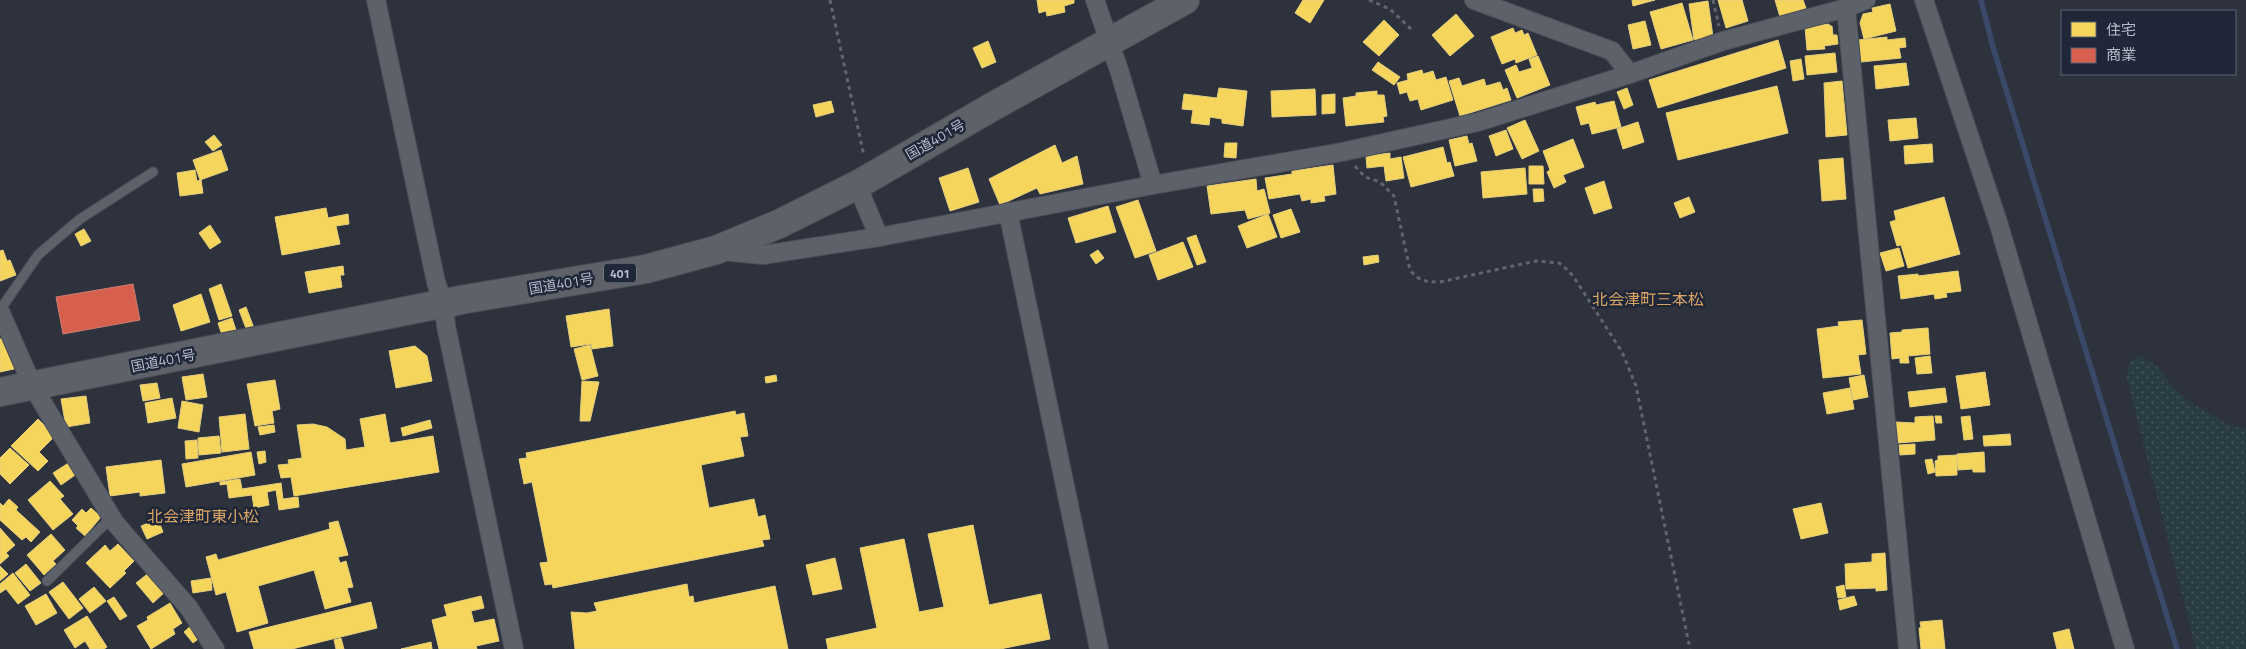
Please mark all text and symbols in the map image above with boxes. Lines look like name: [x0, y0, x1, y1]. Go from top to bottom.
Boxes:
legend: [2061, 10, 2236, 75]
text: 住宅: [2106, 18, 2136, 41]
text: 商業: [2106, 43, 2136, 66]
street label: 国道401号: [901, 114, 969, 164]
road number: 401: [604, 264, 636, 282]
street label: 国道401号: [527, 267, 595, 299]
district label: 北会津町三本松: [1592, 287, 1704, 311]
street label: 国道401号: [129, 343, 197, 377]
district label: 北会津町東小松: [147, 504, 259, 528]

